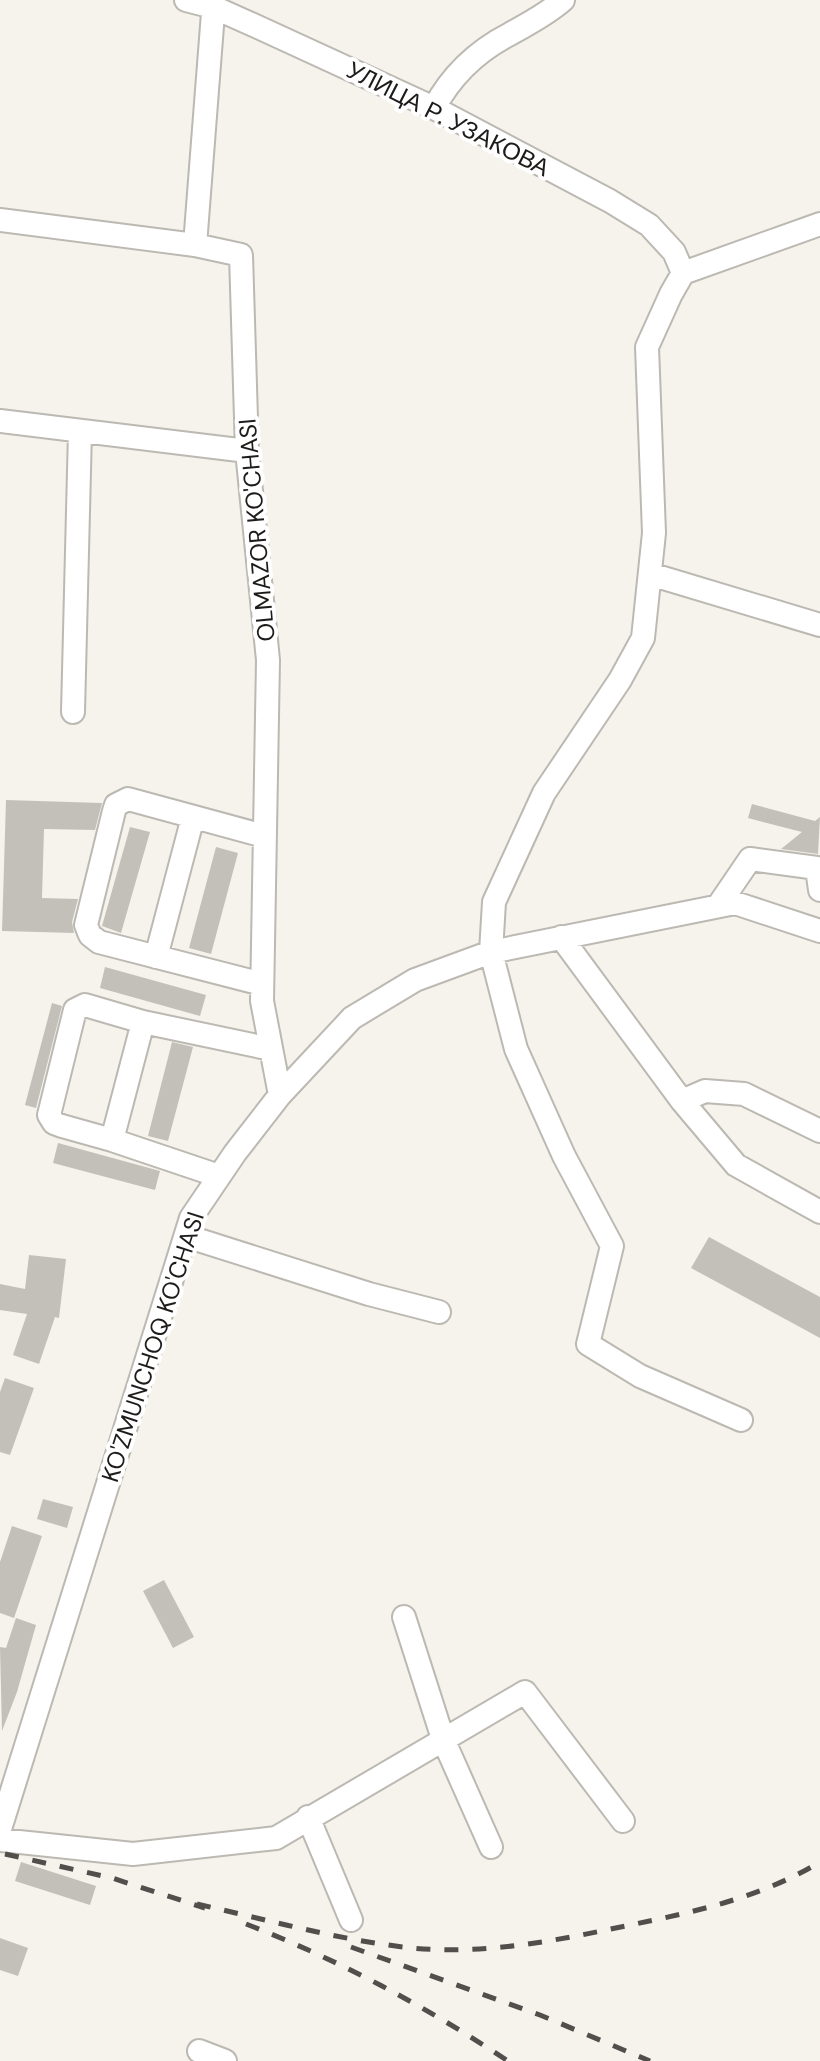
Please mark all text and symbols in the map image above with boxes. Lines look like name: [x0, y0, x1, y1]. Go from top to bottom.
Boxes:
street label: УЛИЦА Р. УЗАКОВА: [342, 54, 555, 183]
street label: OLMAZOR KO'CHASI: [231, 417, 282, 643]
street label: KO'ZMUNCHOQ KO'CHASI: [94, 1208, 211, 1486]

